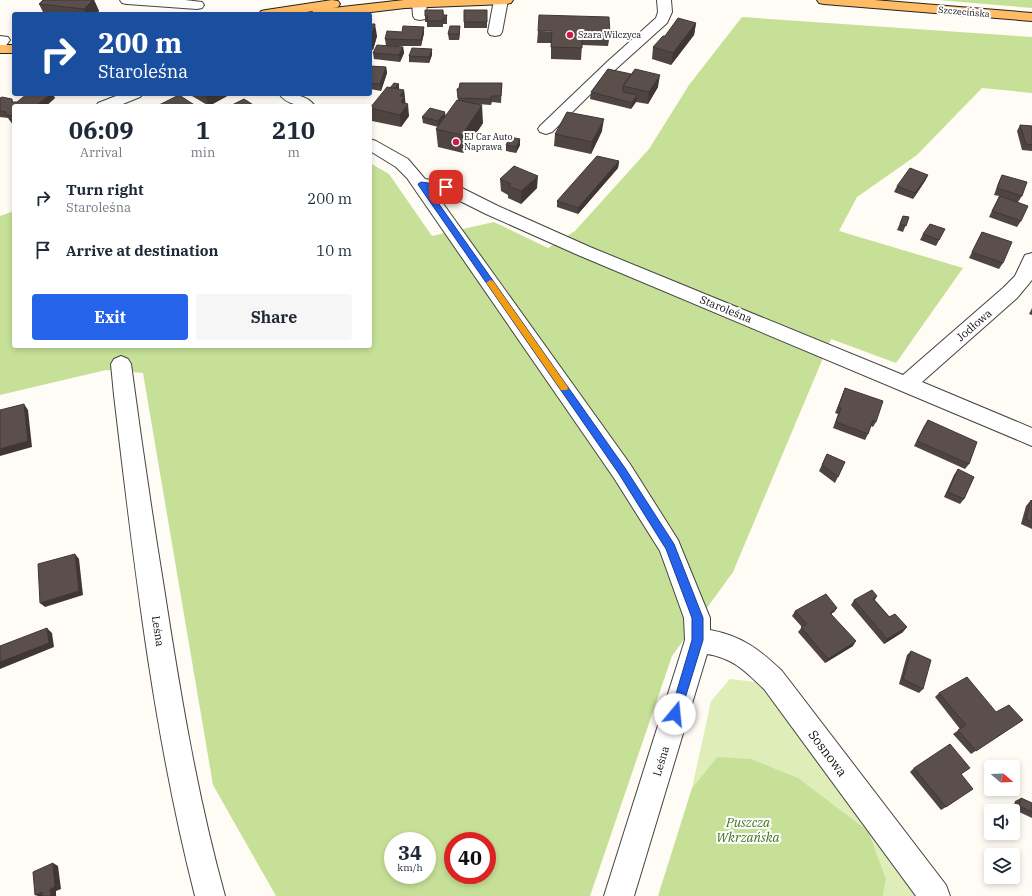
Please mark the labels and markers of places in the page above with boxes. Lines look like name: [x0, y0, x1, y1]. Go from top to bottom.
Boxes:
place label: Szara Wilczyca: [578, 29, 641, 40]
marker: Szara Wilczyca: [565, 30, 575, 40]
place label: EJ Car Auto Naprawa: [464, 131, 513, 152]
marker: EJ Car Auto Naprawa: [451, 137, 461, 147]
pin: [429, 170, 463, 204]

